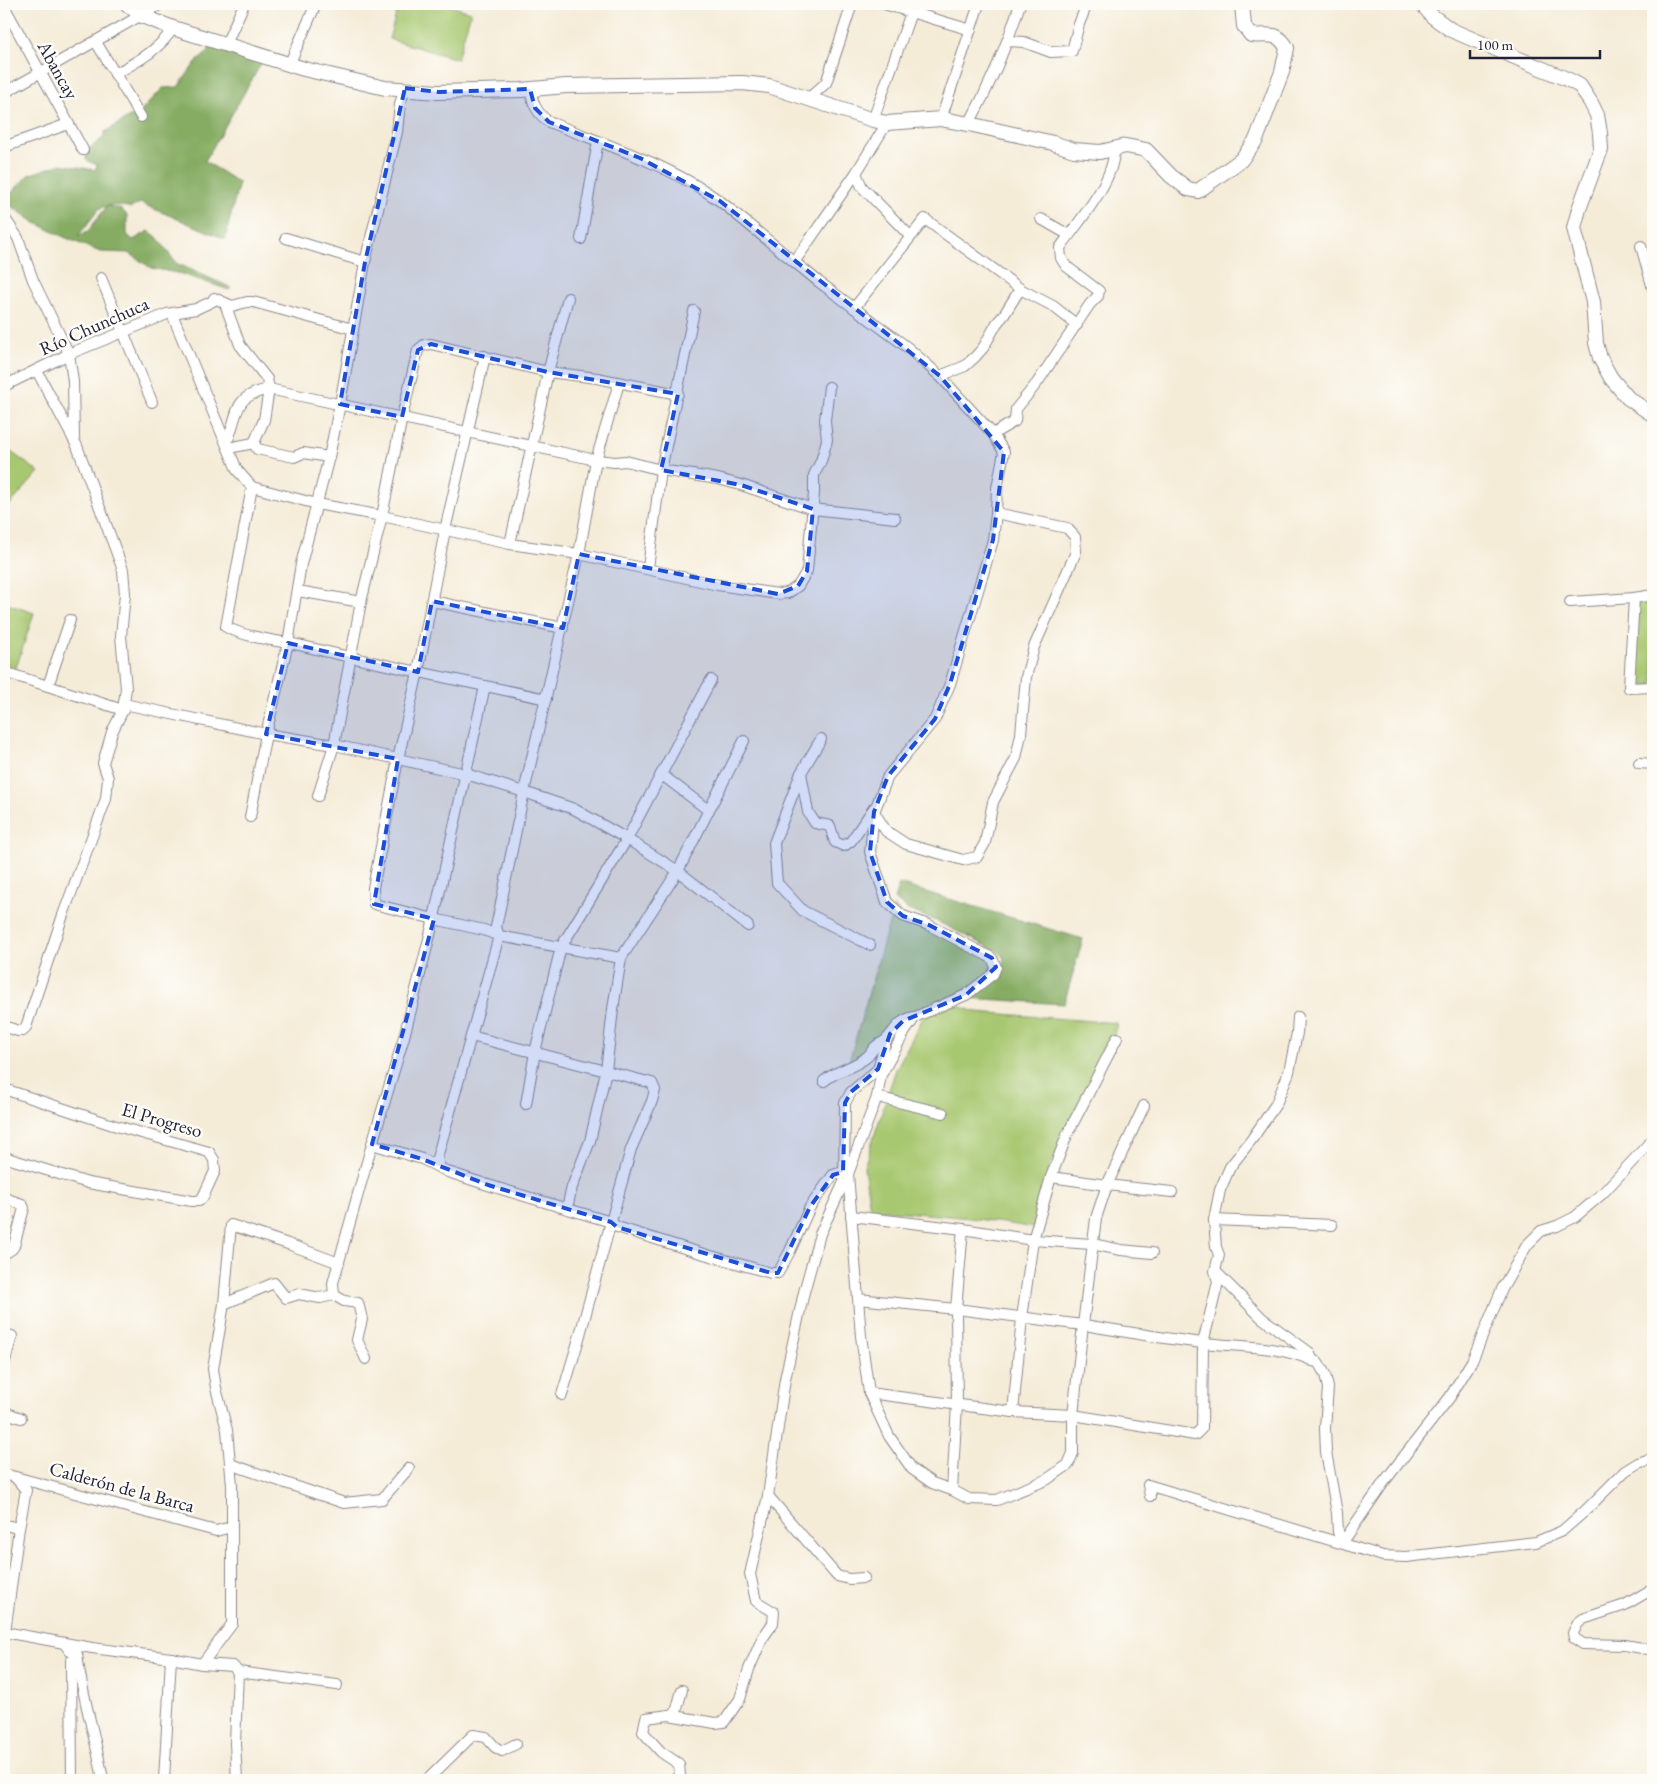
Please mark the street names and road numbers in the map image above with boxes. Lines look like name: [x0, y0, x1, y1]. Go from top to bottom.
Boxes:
street label: Abancay: [31, 35, 85, 104]
street label: Río Chunchuca: [35, 291, 153, 361]
street label: El Progreso: [119, 1097, 205, 1143]
street label: Calderón de la Barca: [47, 1456, 198, 1518]

